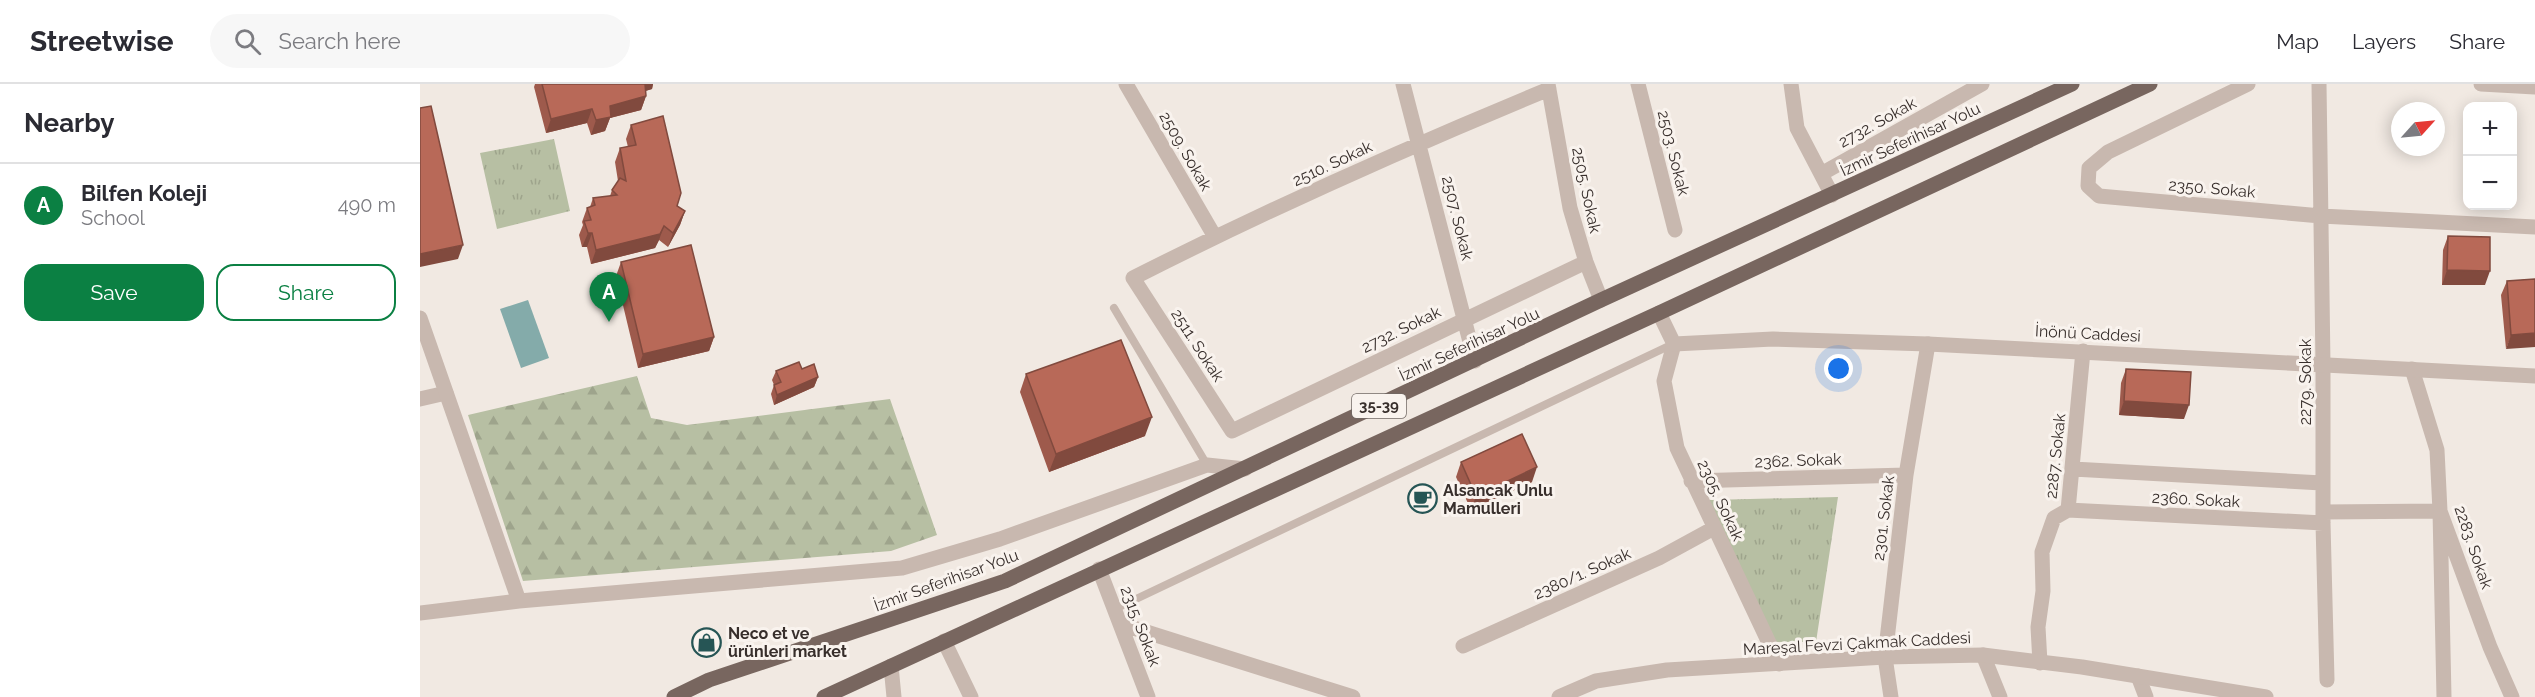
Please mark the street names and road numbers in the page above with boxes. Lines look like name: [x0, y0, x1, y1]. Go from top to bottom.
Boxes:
street label: 2732. Sokak: [1835, 93, 1920, 152]
street label: İzmir Seferihisar Yolu: [1837, 98, 1983, 180]
street label: 2509. Sokak: [1155, 108, 1216, 195]
street label: 2503. Sokak: [1654, 108, 1693, 198]
street label: 2510. Sokak: [1289, 137, 1376, 190]
street label: 2505. Sokak: [1568, 145, 1605, 235]
street label: 2507. Sokak: [1438, 174, 1477, 263]
street label: 2350. Sokak: [2168, 175, 2257, 202]
street label: 2732. Sokak: [1359, 302, 1444, 357]
street label: İzmir Seferihisar Yolu: [1396, 303, 1542, 385]
street label: 2511. Sokak: [1167, 305, 1228, 386]
street label: İnönü Caddesi: [2035, 320, 2141, 346]
street label: 2279. Sokak: [2296, 338, 2315, 425]
road number: 35-39: [1352, 394, 1406, 418]
street label: 2287. Sokak: [2042, 412, 2069, 500]
street label: 2362. Sokak: [1754, 449, 1842, 472]
street label: 2305. Sokak: [1693, 457, 1748, 544]
street label: 2301. Sokak: [1869, 474, 1898, 562]
street label: 2360. Sokak: [2151, 488, 2241, 511]
street label: 2283. Sokak: [2450, 503, 2497, 592]
street label: 2380/1. Sokak: [1531, 543, 1634, 603]
street label: İzmir Seferihisar Yolu: [871, 545, 1021, 615]
street label: 2315. Sokak: [1117, 583, 1165, 669]
street label: Mareşal Fevzi Çakmak Caddesi: [1743, 628, 1971, 659]

